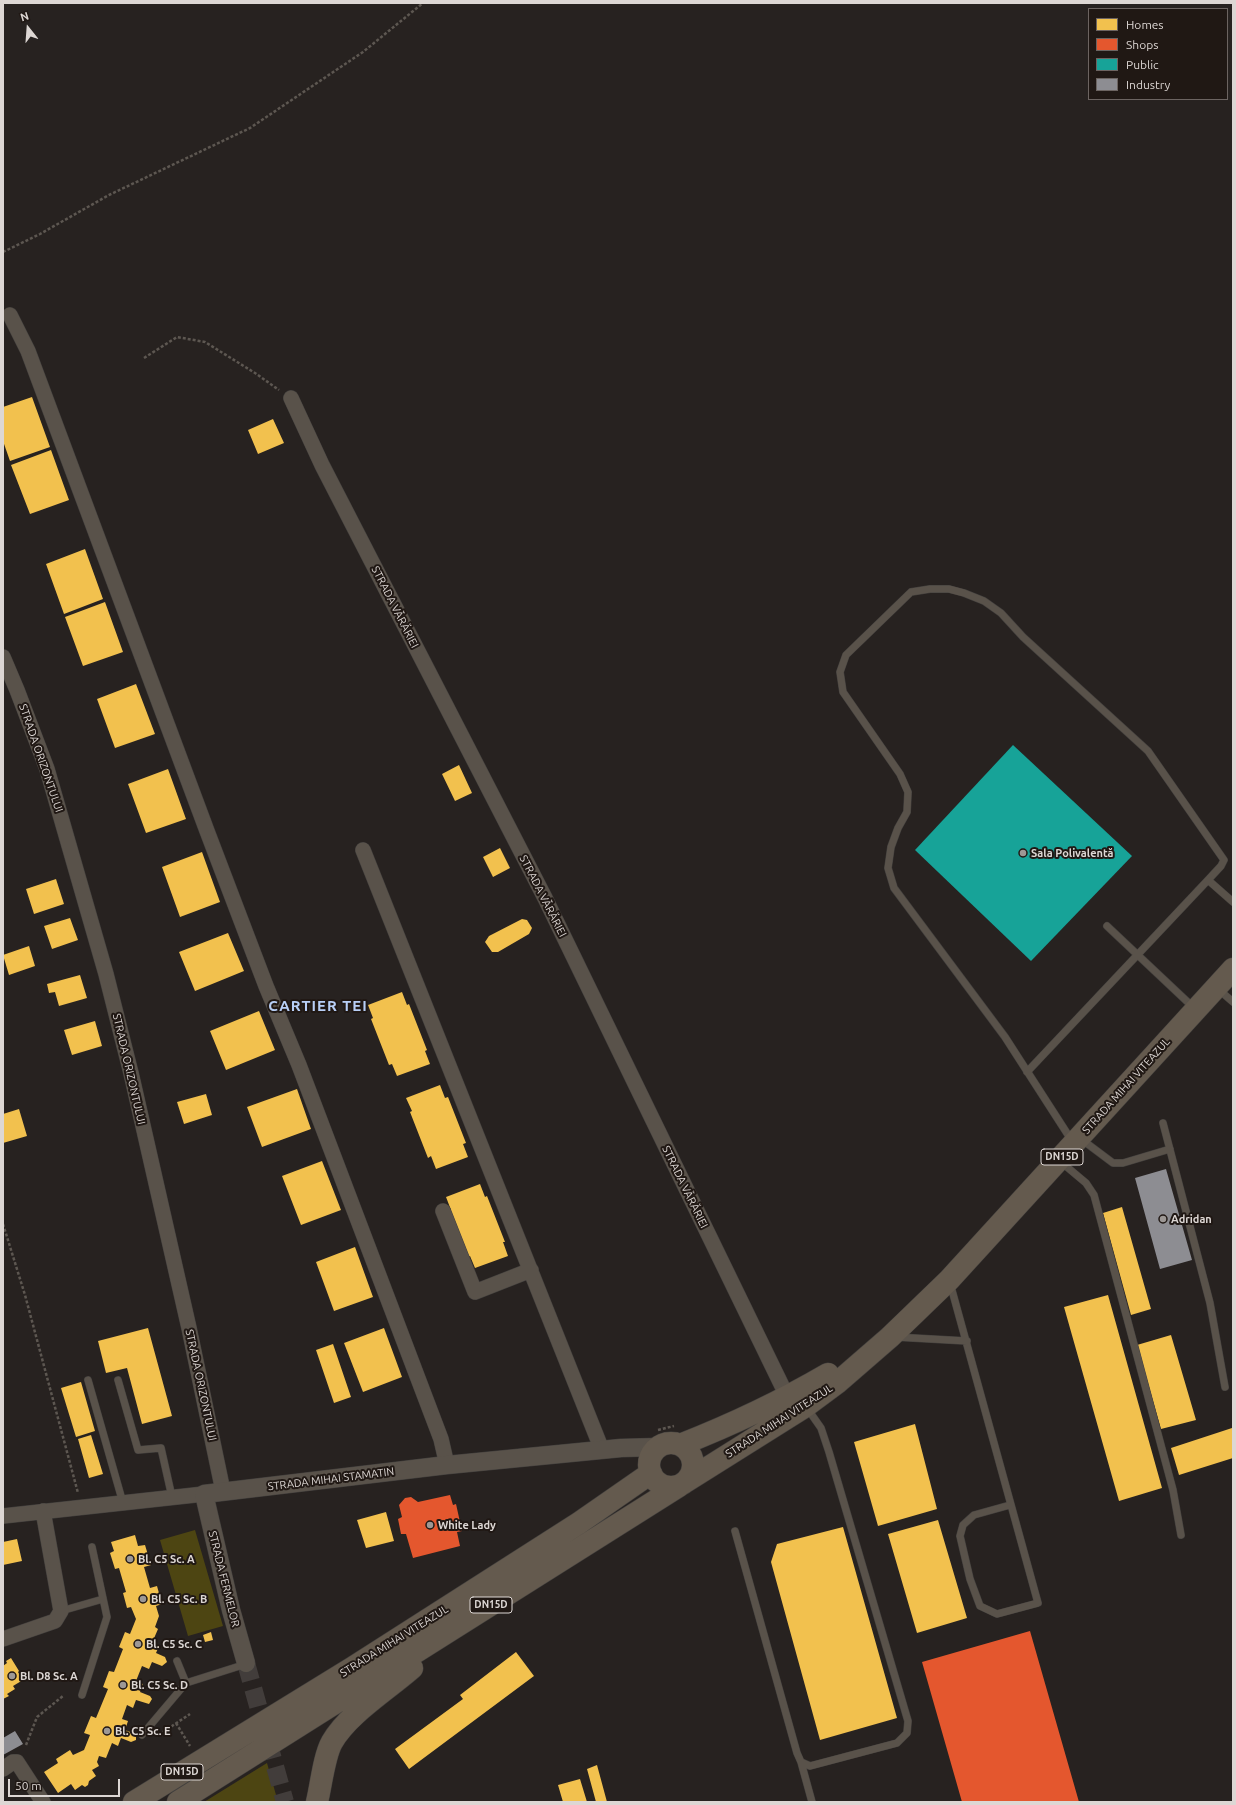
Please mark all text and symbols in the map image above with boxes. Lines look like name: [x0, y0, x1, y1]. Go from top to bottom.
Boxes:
north arrow: [8, 8, 48, 48]
legend: [1088, 8, 1228, 100]
text: N: [19, 10, 30, 23]
text: Homes: [1126, 18, 1164, 31]
text: Shops: [1126, 38, 1158, 51]
text: Public: [1126, 58, 1159, 71]
text: Industry: [1126, 78, 1170, 91]
street label: STRADA VĂRĂRIEI: [369, 564, 421, 650]
street label: STRADA ORIZONTULUI: [16, 702, 66, 814]
place label: Sala Polivalentă: [1031, 846, 1113, 860]
marker: Sala Polivalentă: [1018, 848, 1028, 858]
street label: STRADA VĂRĂRIEI: [517, 853, 569, 939]
district label: CARTIER TEI: [268, 997, 368, 1015]
street label: STRADA ORIZONTULUI: [110, 1012, 148, 1126]
street label: STRADA MIHAI VITEAZUL: [1079, 1035, 1173, 1137]
street label: STRADA VĂRĂRIEI: [659, 1144, 711, 1230]
road number: DN15D: [1041, 1149, 1083, 1165]
place label: Adridan: [1171, 1212, 1212, 1226]
marker: Adridan: [1158, 1214, 1168, 1224]
street label: STRADA ORIZONTULUI: [183, 1328, 219, 1442]
street label: STRADA MIHAI VITEAZUL: [723, 1381, 835, 1461]
street label: STRADA MIHAI STAMATIN: [267, 1465, 395, 1493]
place label: White Lady: [438, 1518, 496, 1532]
marker: White Lady: [425, 1520, 435, 1530]
street label: STRADA FERMELOR: [206, 1530, 242, 1628]
place label: Bl. C5 Sc. A: [138, 1552, 195, 1566]
marker: Bl. C5 Sc. A: [125, 1554, 135, 1564]
place label: Bl. C5 Sc. B: [151, 1592, 207, 1606]
marker: Bl. C5 Sc. B: [138, 1594, 148, 1604]
road number: DN15D: [470, 1597, 512, 1613]
street label: STRADA MIHAI VITEAZUL: [338, 1602, 450, 1680]
place label: Bl. C5 Sc. C: [146, 1637, 202, 1651]
marker: Bl. C5 Sc. C: [133, 1639, 143, 1649]
place label: Bl. D8 Sc. A: [20, 1669, 78, 1683]
marker: Bl. D8 Sc. A: [7, 1671, 17, 1681]
place label: Bl. C5 Sc. D: [131, 1678, 188, 1692]
marker: Bl. C5 Sc. D: [118, 1680, 128, 1690]
place label: Bl. C5 Sc. E: [115, 1724, 171, 1738]
marker: Bl. C5 Sc. E: [102, 1726, 112, 1736]
road number: DN15D: [161, 1764, 203, 1780]
scale bar: [10, 1771, 122, 1797]
text: 50 m: [15, 1779, 42, 1792]

